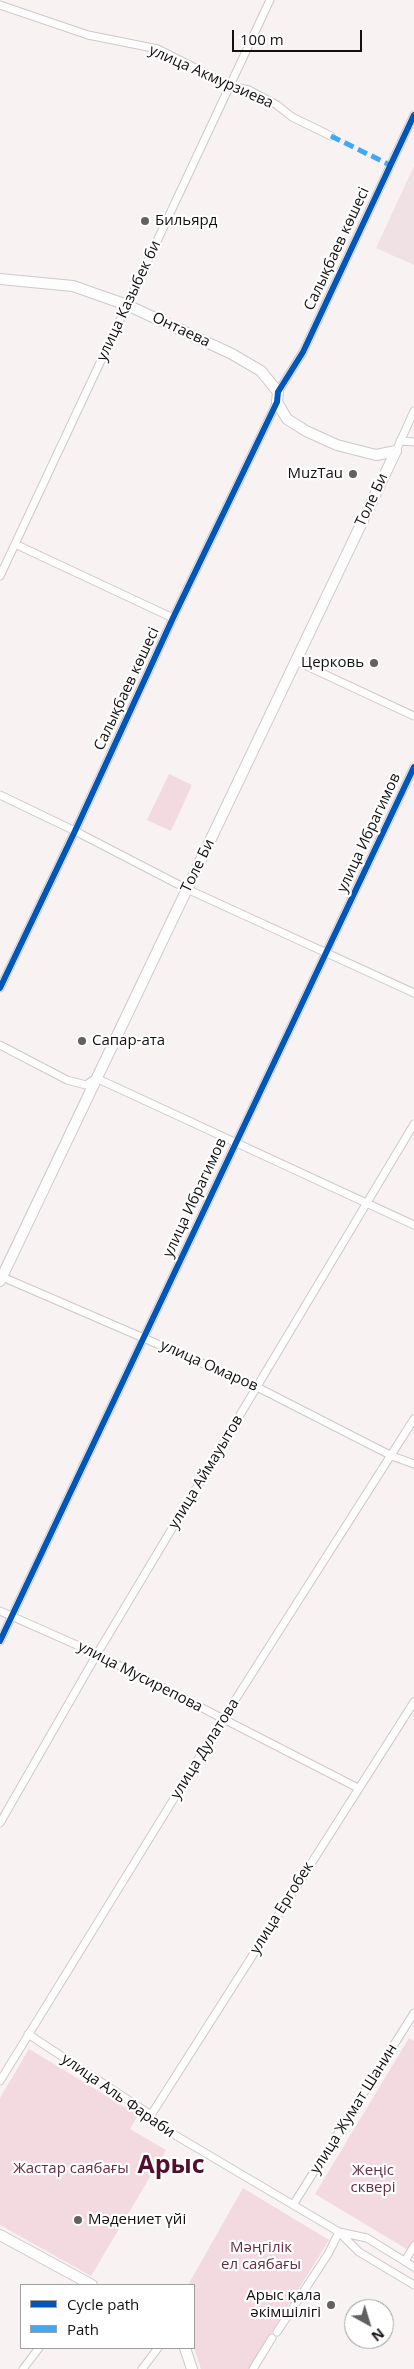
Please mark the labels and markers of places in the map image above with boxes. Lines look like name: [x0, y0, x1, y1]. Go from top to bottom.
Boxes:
place label: Бильярд: [155, 212, 217, 230]
marker: Бильярд: [139, 215, 151, 227]
place label: MuzTau: [287, 465, 343, 483]
marker: MuzTau: [347, 468, 359, 480]
place label: Церковь: [301, 654, 364, 672]
marker: Церковь: [368, 657, 380, 669]
place label: Сапар-ата: [92, 1032, 165, 1050]
marker: Сапар-ата: [76, 1035, 88, 1047]
place label: Mәдениет үйі: [88, 2211, 186, 2229]
marker: Mәдениет үйі: [72, 2214, 84, 2226]
place label: Арыс қала әкімшілігі: [246, 2287, 321, 2322]
marker: Арыс қала әкімшілігі: [325, 2299, 337, 2311]

